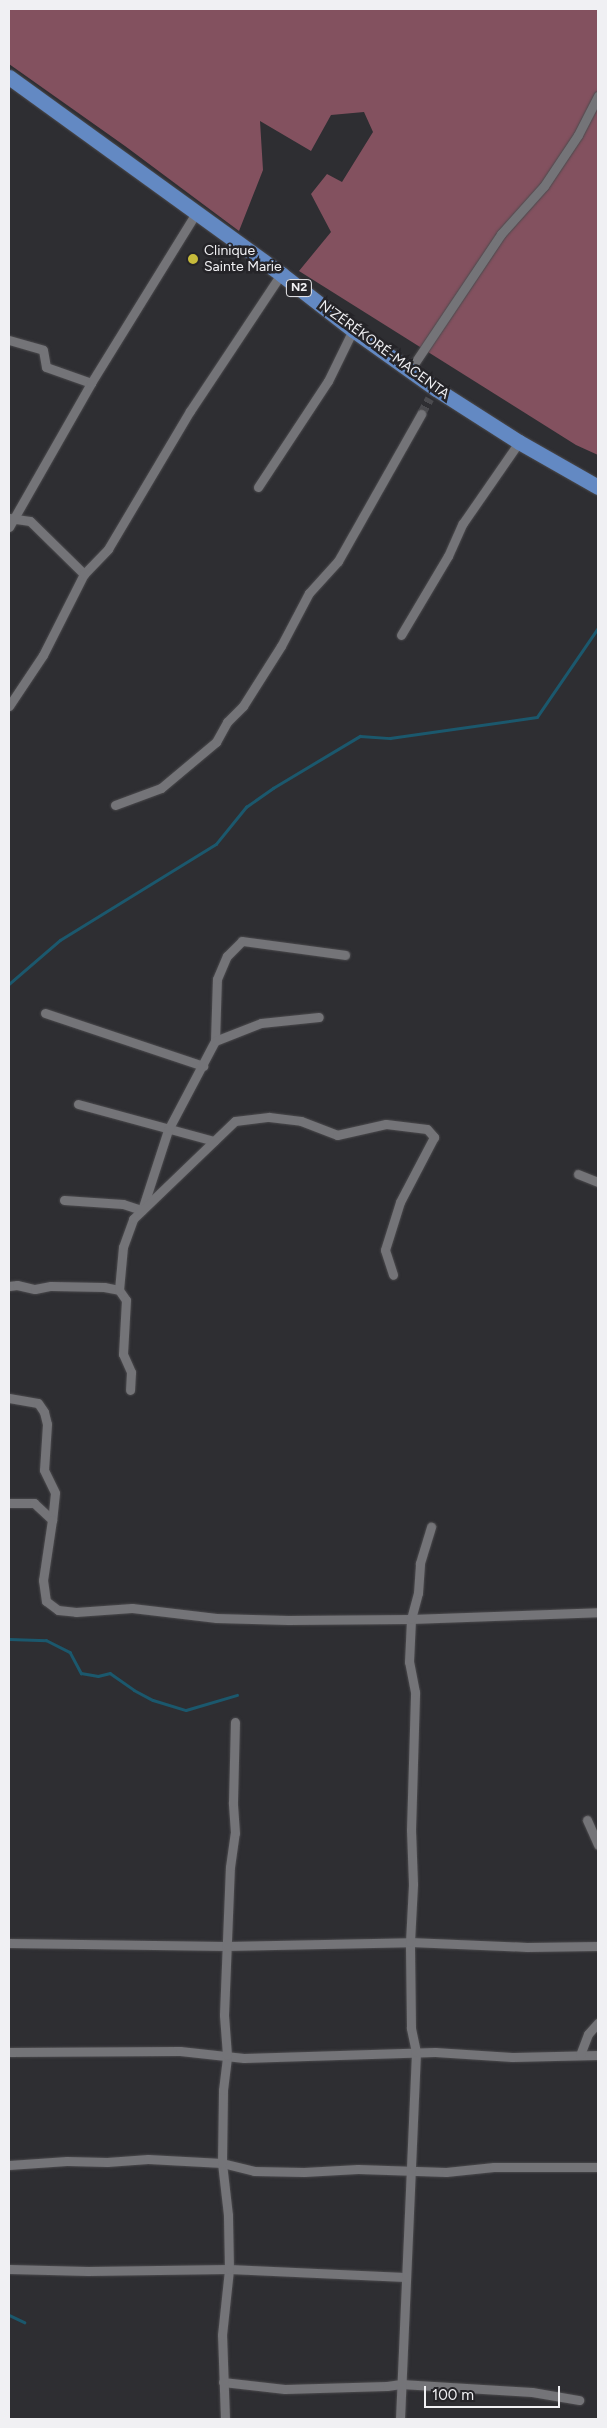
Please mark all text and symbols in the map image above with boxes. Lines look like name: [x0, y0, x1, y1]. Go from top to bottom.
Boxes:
place label: Clinique Sainte Marie: [204, 243, 282, 276]
marker: Clinique Sainte Marie: [186, 252, 200, 266]
road number: N2: [285, 278, 313, 298]
street label: N'ZÉRÉKORÉ-MACENTA: [316, 297, 452, 403]
scale bar: [427, 2376, 563, 2408]
text: 100 m: [432, 2386, 474, 2404]

